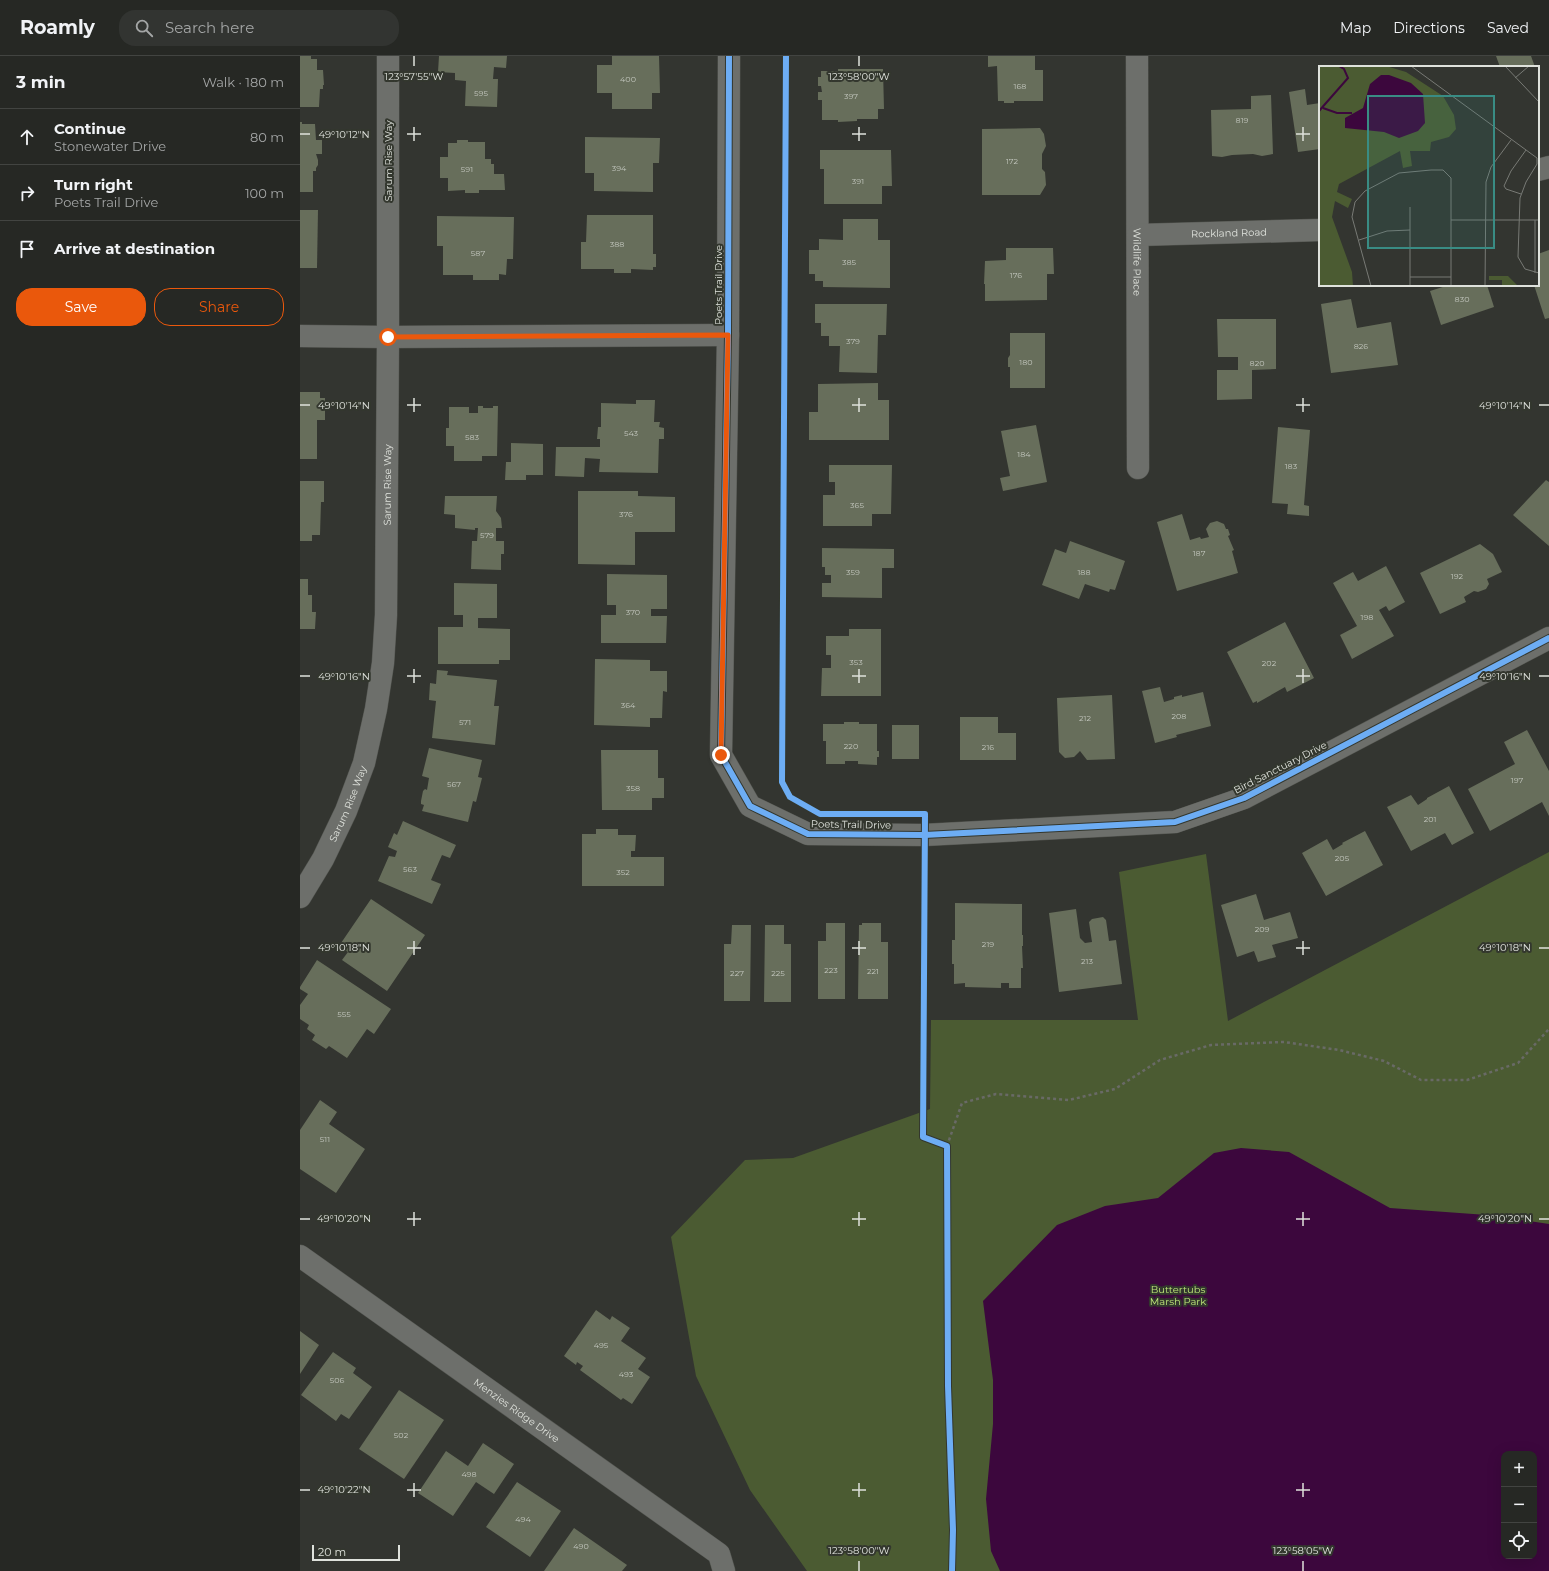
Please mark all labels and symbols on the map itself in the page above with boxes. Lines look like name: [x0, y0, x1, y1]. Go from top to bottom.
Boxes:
inset map: [1319, 66, 1539, 286]
text: 123°57'55"W: [385, 70, 443, 83]
text: 123°58'00"W: [828, 70, 890, 83]
house number: 400: [620, 74, 636, 84]
house number: 168: [1014, 81, 1026, 91]
house number: 595: [474, 88, 488, 98]
house number: 397: [844, 91, 858, 101]
house number: 819: [1236, 115, 1249, 125]
street label: Sarum Rise Way: [382, 120, 395, 202]
text: 49°10'12"N: [318, 128, 370, 141]
house number: 172: [1006, 156, 1019, 166]
house number: 394: [612, 163, 627, 173]
house number: 591: [461, 164, 473, 174]
house number: 391: [852, 176, 864, 186]
street label: Rockland Road: [1191, 225, 1267, 241]
street label: Wildlife Place: [1130, 228, 1144, 296]
house number: 388: [610, 239, 624, 249]
street label: Poets Trail Drive: [712, 245, 725, 325]
house number: 587: [471, 248, 485, 258]
house number: 385: [842, 257, 857, 267]
house number: 176: [1010, 270, 1022, 280]
house number: 830: [1455, 294, 1469, 304]
route start: [379, 328, 397, 346]
house number: 379: [846, 336, 860, 346]
house number: 826: [1354, 341, 1368, 351]
house number: 180: [1019, 357, 1033, 367]
house number: 820: [1250, 358, 1264, 368]
text: 49°10'14"N: [318, 399, 370, 412]
text: 49°10'14"N: [1479, 399, 1531, 412]
house number: 543: [624, 428, 639, 438]
house number: 583: [465, 432, 480, 442]
street label: Sarum Rise Way: [381, 444, 394, 526]
house number: 184: [1017, 449, 1031, 459]
house number: 183: [1285, 461, 1298, 471]
house number: 365: [850, 500, 864, 510]
house number: 376: [619, 509, 633, 519]
house number: 579: [480, 530, 494, 540]
house number: 187: [1193, 548, 1206, 558]
house number: 359: [846, 567, 860, 577]
house number: 188: [1077, 567, 1091, 577]
house number: 192: [1451, 571, 1464, 581]
house number: 370: [626, 607, 640, 617]
house number: 198: [1361, 612, 1373, 622]
house number: 353: [849, 657, 863, 667]
house number: 202: [1262, 658, 1277, 668]
text: 49°10'16"N: [318, 670, 370, 683]
text: 49°10'16"N: [1479, 670, 1531, 683]
house number: 364: [621, 700, 636, 710]
house number: 208: [1172, 711, 1186, 721]
house number: 212: [1079, 713, 1091, 723]
house number: 571: [459, 717, 471, 727]
street label: Bird Sanctuary Drive: [1231, 738, 1329, 797]
house number: 220: [844, 741, 858, 751]
house number: 216: [982, 742, 994, 752]
route end: [712, 746, 730, 764]
street label: Sarum Rise Way: [326, 763, 370, 844]
house number: 197: [1511, 775, 1523, 785]
house number: 567: [447, 779, 461, 789]
house number: 358: [626, 783, 640, 793]
house number: 201: [1424, 814, 1436, 824]
street label: Poets Trail Drive: [811, 817, 891, 832]
house number: 205: [1335, 853, 1350, 863]
house number: 563: [403, 864, 417, 874]
house number: 352: [616, 867, 630, 877]
house number: 209: [1255, 924, 1269, 934]
house number: 219: [982, 939, 994, 949]
text: 49°10'18"N: [318, 941, 370, 954]
text: 49°10'18"N: [1479, 941, 1531, 954]
house number: 213: [1081, 956, 1093, 966]
house number: 223: [824, 965, 838, 975]
house number: 221: [867, 966, 879, 976]
house number: 227: [730, 968, 744, 978]
house number: 225: [771, 968, 785, 978]
house number: 555: [337, 1009, 351, 1019]
house number: 511: [320, 1134, 330, 1144]
text: 49°10'20"N: [317, 1212, 371, 1225]
text: 49°10'20"N: [1478, 1212, 1532, 1225]
park label: Buttertubs Marsh Park: [1150, 1283, 1206, 1308]
house number: 495: [594, 1340, 609, 1350]
house number: 493: [619, 1369, 634, 1379]
house number: 506: [330, 1375, 344, 1385]
street label: Menzies Ridge Drive: [471, 1376, 562, 1446]
house number: 502: [394, 1430, 409, 1440]
house number: 498: [461, 1469, 477, 1479]
text: 49°10'22"N: [317, 1483, 371, 1496]
house number: 494: [515, 1514, 531, 1524]
house number: 490: [573, 1541, 589, 1551]
scale bar: [312, 1543, 400, 1562]
text: 123°58'00"W: [828, 1544, 890, 1557]
text: 123°58'05"W: [1273, 1544, 1333, 1557]

